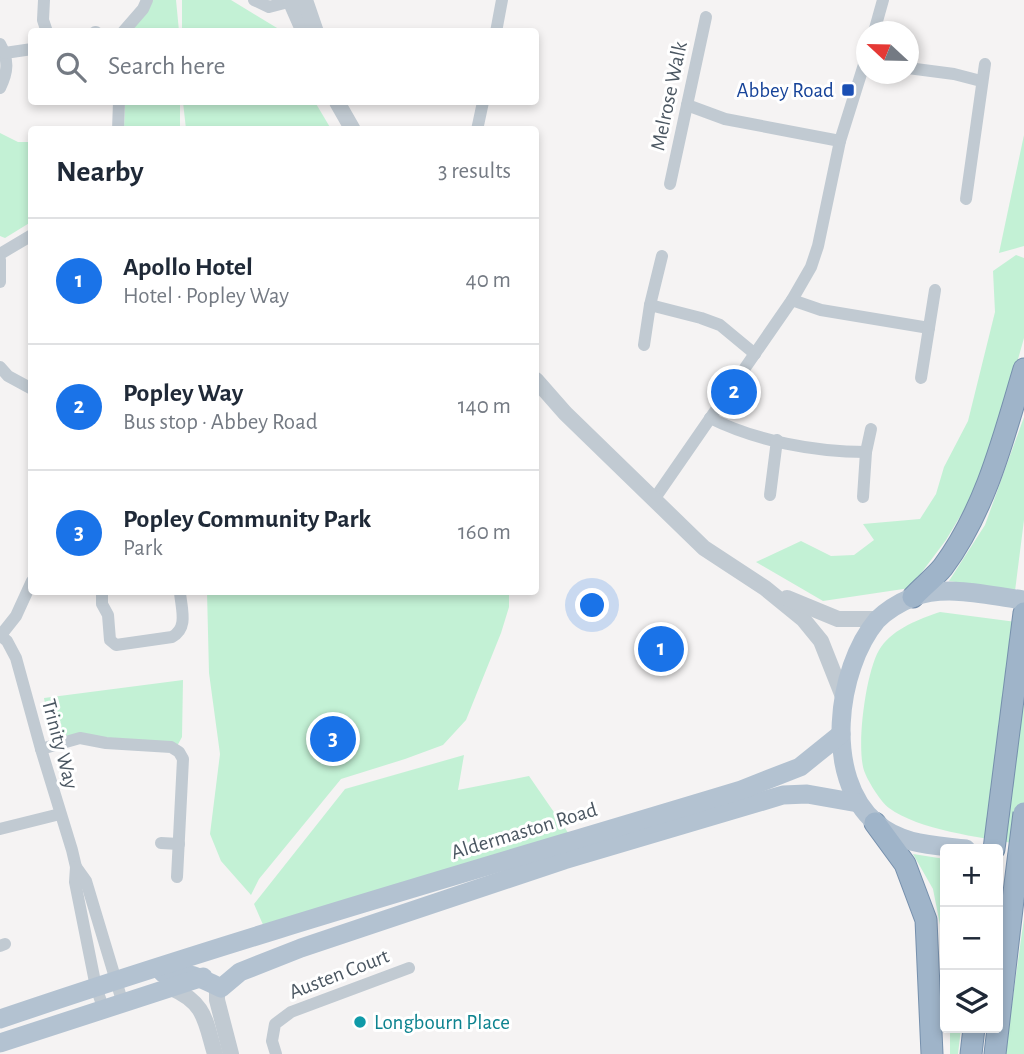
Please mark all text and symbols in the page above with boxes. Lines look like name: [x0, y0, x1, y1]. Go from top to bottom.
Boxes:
north arrow: [856, 21, 919, 84]
search box: [28, 28, 539, 105]
street label: Melrose Walk: [647, 39, 691, 153]
icon: search: [52, 48, 90, 86]
text: Search here: [108, 53, 226, 79]
place label: Abbey Road: [736, 80, 834, 101]
marker: Abbey Road: [840, 82, 856, 98]
text: Nearby: [56, 157, 144, 187]
text: 3 results: [438, 160, 511, 183]
text: Apollo Hotel: [123, 254, 253, 280]
text: 1: [75, 269, 83, 292]
text: 40 m: [466, 269, 511, 292]
text: Hotel · Popley Way: [123, 285, 289, 308]
pin: 2: [711, 366, 757, 418]
text: Popley Way: [123, 380, 243, 406]
text: 2: [74, 395, 84, 418]
text: 140 m: [458, 395, 511, 418]
text: Bus stop · Abbey Road: [123, 411, 318, 434]
text: Popley Community Park: [123, 506, 371, 532]
text: 3: [74, 521, 84, 544]
text: 160 m: [458, 521, 511, 544]
text: Park: [123, 537, 163, 560]
your location: [575, 588, 609, 622]
pin: 1: [638, 623, 684, 675]
street label: Trinity Way: [38, 697, 82, 791]
pin: 3: [310, 713, 356, 765]
street label: Aldermaston Road: [448, 799, 600, 863]
map controls: [940, 844, 1003, 1033]
button: +: [940, 844, 1003, 907]
button: −: [940, 907, 1003, 970]
street label: Austen Court: [286, 945, 392, 1003]
button: layers: [940, 970, 1003, 1033]
place label: Longbourn Place: [374, 1012, 510, 1033]
marker: Longbourn Place: [352, 1014, 368, 1030]

